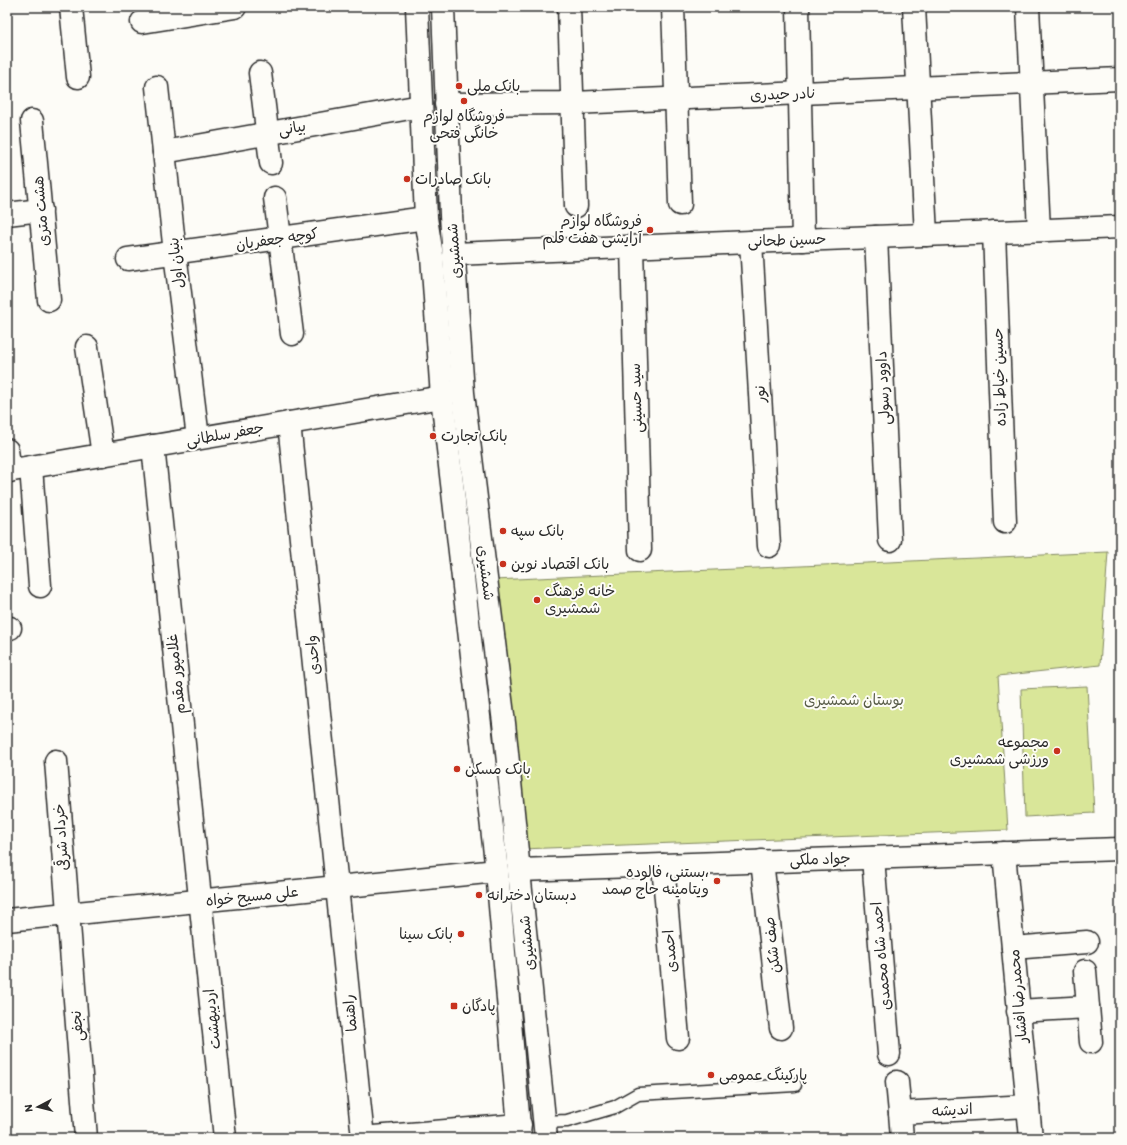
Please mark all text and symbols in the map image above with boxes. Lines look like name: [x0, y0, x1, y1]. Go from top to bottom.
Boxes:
place label: بانک ملی: [467, 77, 520, 96]
marker: بانک ملی: [454, 81, 464, 91]
street label: نادر حیدری: [750, 84, 816, 104]
marker: فروشگاه لوازم خانگی فتحی: [459, 96, 469, 106]
place label: فروشگاه لوازم خانگی فتحی: [423, 107, 505, 143]
street label: بیانی: [277, 117, 307, 140]
place label: بانک صادرات: [415, 170, 491, 188]
marker: بانک صادرات: [402, 174, 412, 184]
street label: هشت متری: [29, 175, 53, 247]
place label: فروشگاه لوازم آرایشی هفت قلم: [542, 212, 643, 250]
street label: شمشیری: [443, 223, 465, 279]
street label: کوچه جعفریان: [235, 224, 320, 255]
marker: فروشگاه لوازم آرایشی هفت قلم: [645, 225, 655, 235]
street label: حسین طحانی: [747, 230, 827, 251]
street label: بنیان اول: [164, 237, 188, 289]
street label: حسین خیاط زاده: [988, 327, 1010, 427]
street label: داوود رسولی: [872, 350, 895, 426]
street label: سید حسینی: [626, 363, 647, 433]
street label: نور: [751, 385, 769, 404]
street label: جعفر سلطانی: [185, 418, 266, 451]
place label: بانک تجارت: [441, 427, 508, 445]
marker: بانک تجارت: [428, 431, 438, 441]
place label: بانک سپه: [511, 522, 564, 541]
marker: بانک سپه: [498, 526, 508, 536]
street label: شمشیری: [474, 544, 498, 602]
place label: بانک اقتصاد نوین: [511, 555, 609, 573]
marker: بانک اقتصاد نوین: [498, 559, 508, 569]
place label: خانه فرهنگ شمشیری: [545, 582, 615, 617]
marker: خانه فرهنگ شمشیری: [532, 595, 542, 605]
street label: غلامپور مقدم: [163, 633, 191, 715]
street label: واحدی: [302, 634, 324, 676]
park label: بوستان شمشیری: [804, 691, 904, 709]
place label: مجموعه ورزشی شمشیری: [950, 733, 1049, 769]
marker: مجموعه ورزشی شمشیری: [1052, 746, 1062, 756]
place label: بانک مسکن: [465, 760, 531, 778]
marker: بانک مسکن: [452, 764, 462, 774]
street label: خرداد شرقی: [48, 803, 72, 871]
street label: جواد ملکی: [789, 849, 851, 870]
place label: بستنی، فالوده، ویتامینه حاج صمد: [602, 863, 709, 899]
marker: بستنی، فالوده، ویتامینه حاج صمد: [712, 876, 722, 886]
street label: علی مسیح خواه: [205, 882, 299, 911]
place label: دبستان دخترانه: [487, 886, 577, 904]
marker: دبستان دخترانه: [474, 890, 484, 900]
street label: احمد شاه محمدی: [867, 901, 895, 1011]
street label: شمشیری: [515, 914, 539, 972]
street label: صف شکن: [760, 916, 784, 974]
place label: بانک سینا: [399, 925, 453, 943]
marker: بانک سینا: [456, 929, 466, 939]
street label: احمدی: [659, 929, 681, 973]
street label: محمدرضا افشار: [1005, 948, 1031, 1045]
street label: اردیبهشت: [200, 988, 224, 1050]
street label: راهنما: [339, 993, 361, 1033]
place label: پادگان: [462, 997, 496, 1016]
marker: پادگان: [449, 1001, 459, 1011]
street label: نجفی: [67, 1010, 88, 1042]
place label: پارکینگ عمومی: [719, 1066, 807, 1085]
marker: پارکینگ عمومی: [706, 1070, 716, 1080]
north arrow: [18, 1087, 58, 1127]
street label: اندیشه: [931, 1100, 973, 1120]
text: N: [22, 1104, 35, 1113]

